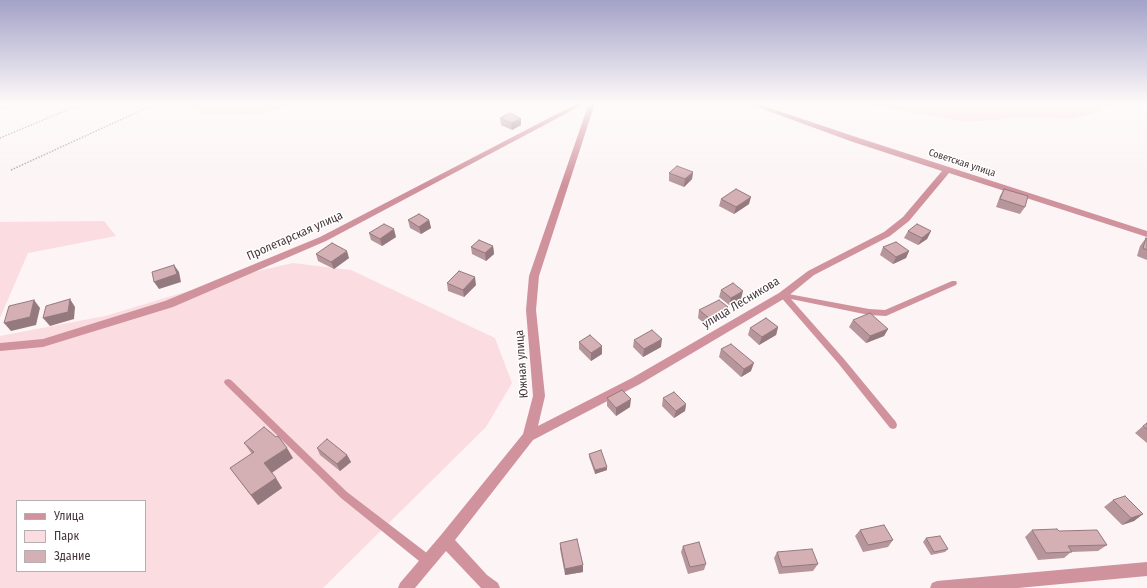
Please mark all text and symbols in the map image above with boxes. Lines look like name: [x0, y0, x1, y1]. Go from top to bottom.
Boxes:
street label: Советская улица: [927, 147, 997, 179]
street label: Пролетарская улица: [245, 208, 345, 264]
street label: улица Лесникова: [700, 274, 782, 332]
street label: Южная улица: [512, 329, 532, 399]
legend: [16, 500, 146, 572]
text: Улица: [54, 509, 84, 523]
text: Парк: [54, 529, 79, 543]
text: Здание: [54, 549, 90, 563]

